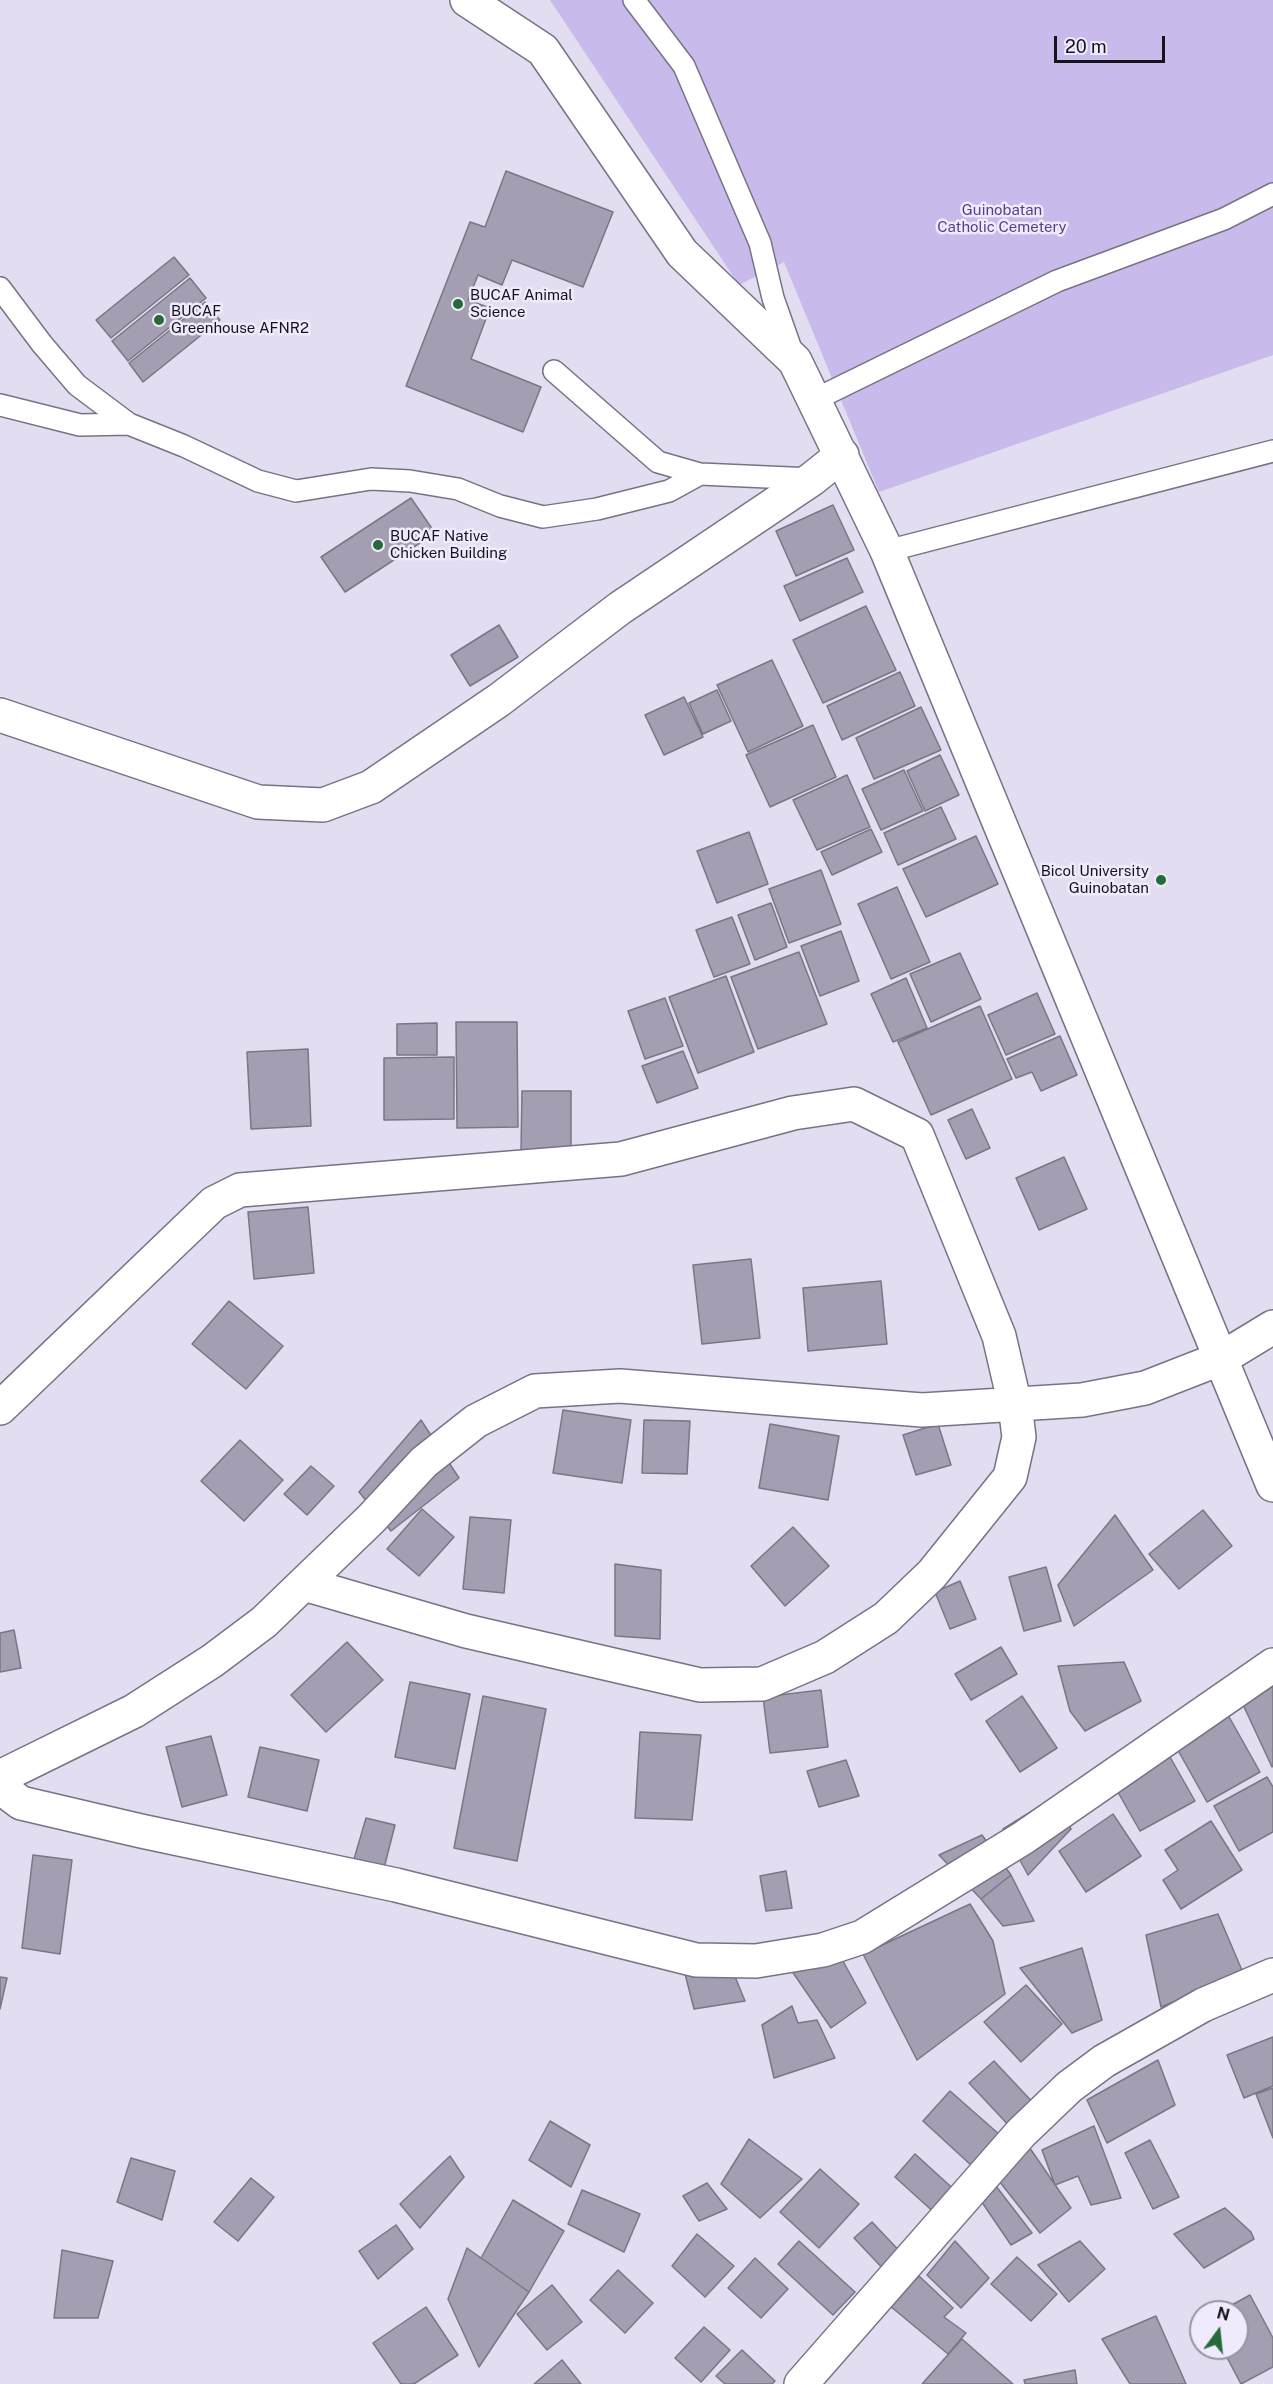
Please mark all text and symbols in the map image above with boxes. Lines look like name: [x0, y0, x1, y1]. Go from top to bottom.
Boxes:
scale bar: [1057, 24, 1168, 62]
text: 20 m: [1065, 36, 1107, 57]
park label: Guinobatan Catholic Cemetery: [937, 201, 1067, 236]
place label: BUCAF Animal Science: [470, 286, 573, 321]
marker: BUCAF Animal Science: [451, 297, 465, 311]
place label: BUCAF Greenhouse AFNR2: [171, 302, 309, 337]
marker: BUCAF Greenhouse AFNR2: [152, 313, 166, 327]
place label: BUCAF Native Chicken Building: [390, 527, 507, 562]
marker: BUCAF Native Chicken Building: [371, 538, 385, 552]
place label: Bicol University Guinobatan: [1041, 862, 1149, 897]
marker: Bicol University Guinobatan: [1154, 873, 1168, 887]
north arrow: [1189, 2300, 1249, 2360]
text: N: [1215, 2303, 1232, 2325]

